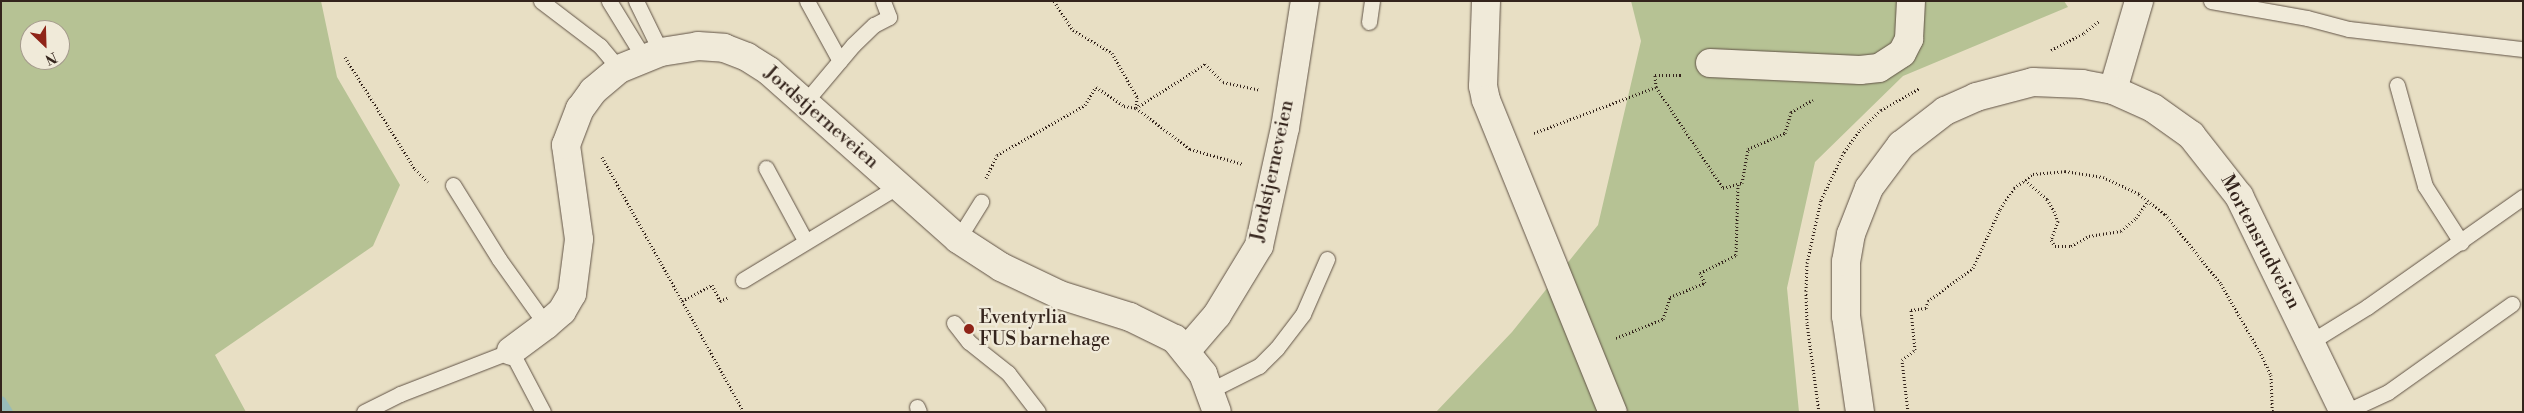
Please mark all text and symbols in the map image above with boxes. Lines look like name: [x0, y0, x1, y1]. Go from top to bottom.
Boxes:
north arrow: [20, 20, 70, 70]
text: N: [42, 47, 59, 68]
street label: Jordstjerneveien: [759, 62, 883, 174]
street label: Jordstjerneveien: [1247, 98, 1299, 244]
street label: Mortensrudveien: [2215, 171, 2305, 313]
place label: Eventyrlia FUS barnehage: [979, 307, 1110, 351]
marker: Eventyrlia FUS barnehage: [963, 323, 975, 335]

